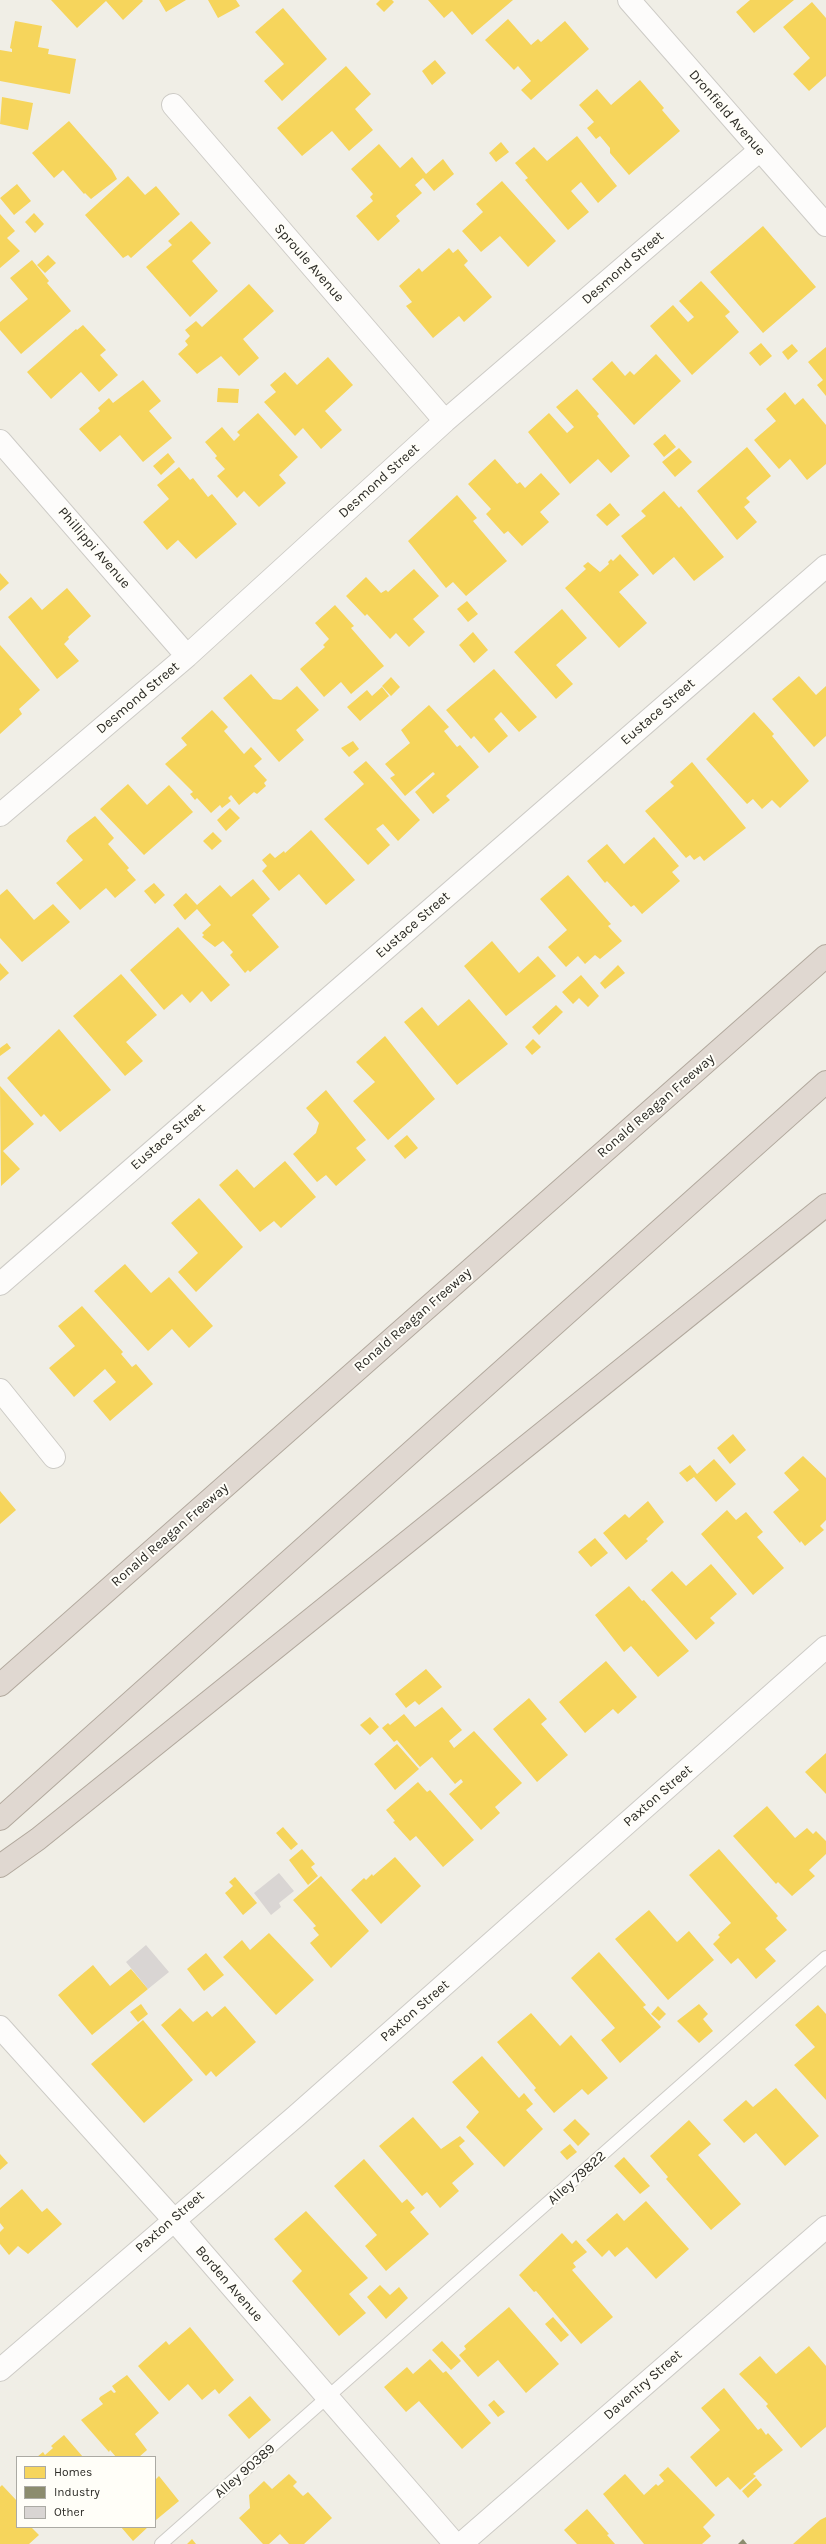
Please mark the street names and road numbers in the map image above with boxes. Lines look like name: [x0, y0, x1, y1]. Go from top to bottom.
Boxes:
street label: Dronfield Avenue: [685, 67, 769, 159]
street label: Sproule Avenue: [270, 220, 348, 306]
street label: Desmond Street: [579, 228, 667, 308]
street label: Desmond Street: [335, 440, 423, 522]
street label: Phillippi Avenue: [54, 504, 134, 592]
street label: Desmond Street: [93, 658, 183, 738]
street label: Eustace Street: [617, 675, 699, 749]
street label: Eustace Street: [372, 888, 454, 962]
street label: Ronald Reagan Freeway: [594, 1050, 718, 1162]
street label: Eustace Street: [127, 1100, 209, 1174]
street label: Ronald Reagan Freeway: [351, 1264, 475, 1376]
street label: Ronald Reagan Freeway: [108, 1479, 232, 1591]
street label: Paxton Street: [620, 1762, 696, 1830]
street label: Paxton Street: [377, 1977, 453, 2045]
street label: Alley 79822: [544, 2148, 610, 2208]
street label: Paxton Street: [132, 2188, 208, 2256]
street label: Borden Avenue: [192, 2243, 266, 2325]
street label: Daventry Street: [600, 2346, 686, 2424]
street label: Alley 90389: [211, 2440, 279, 2502]

